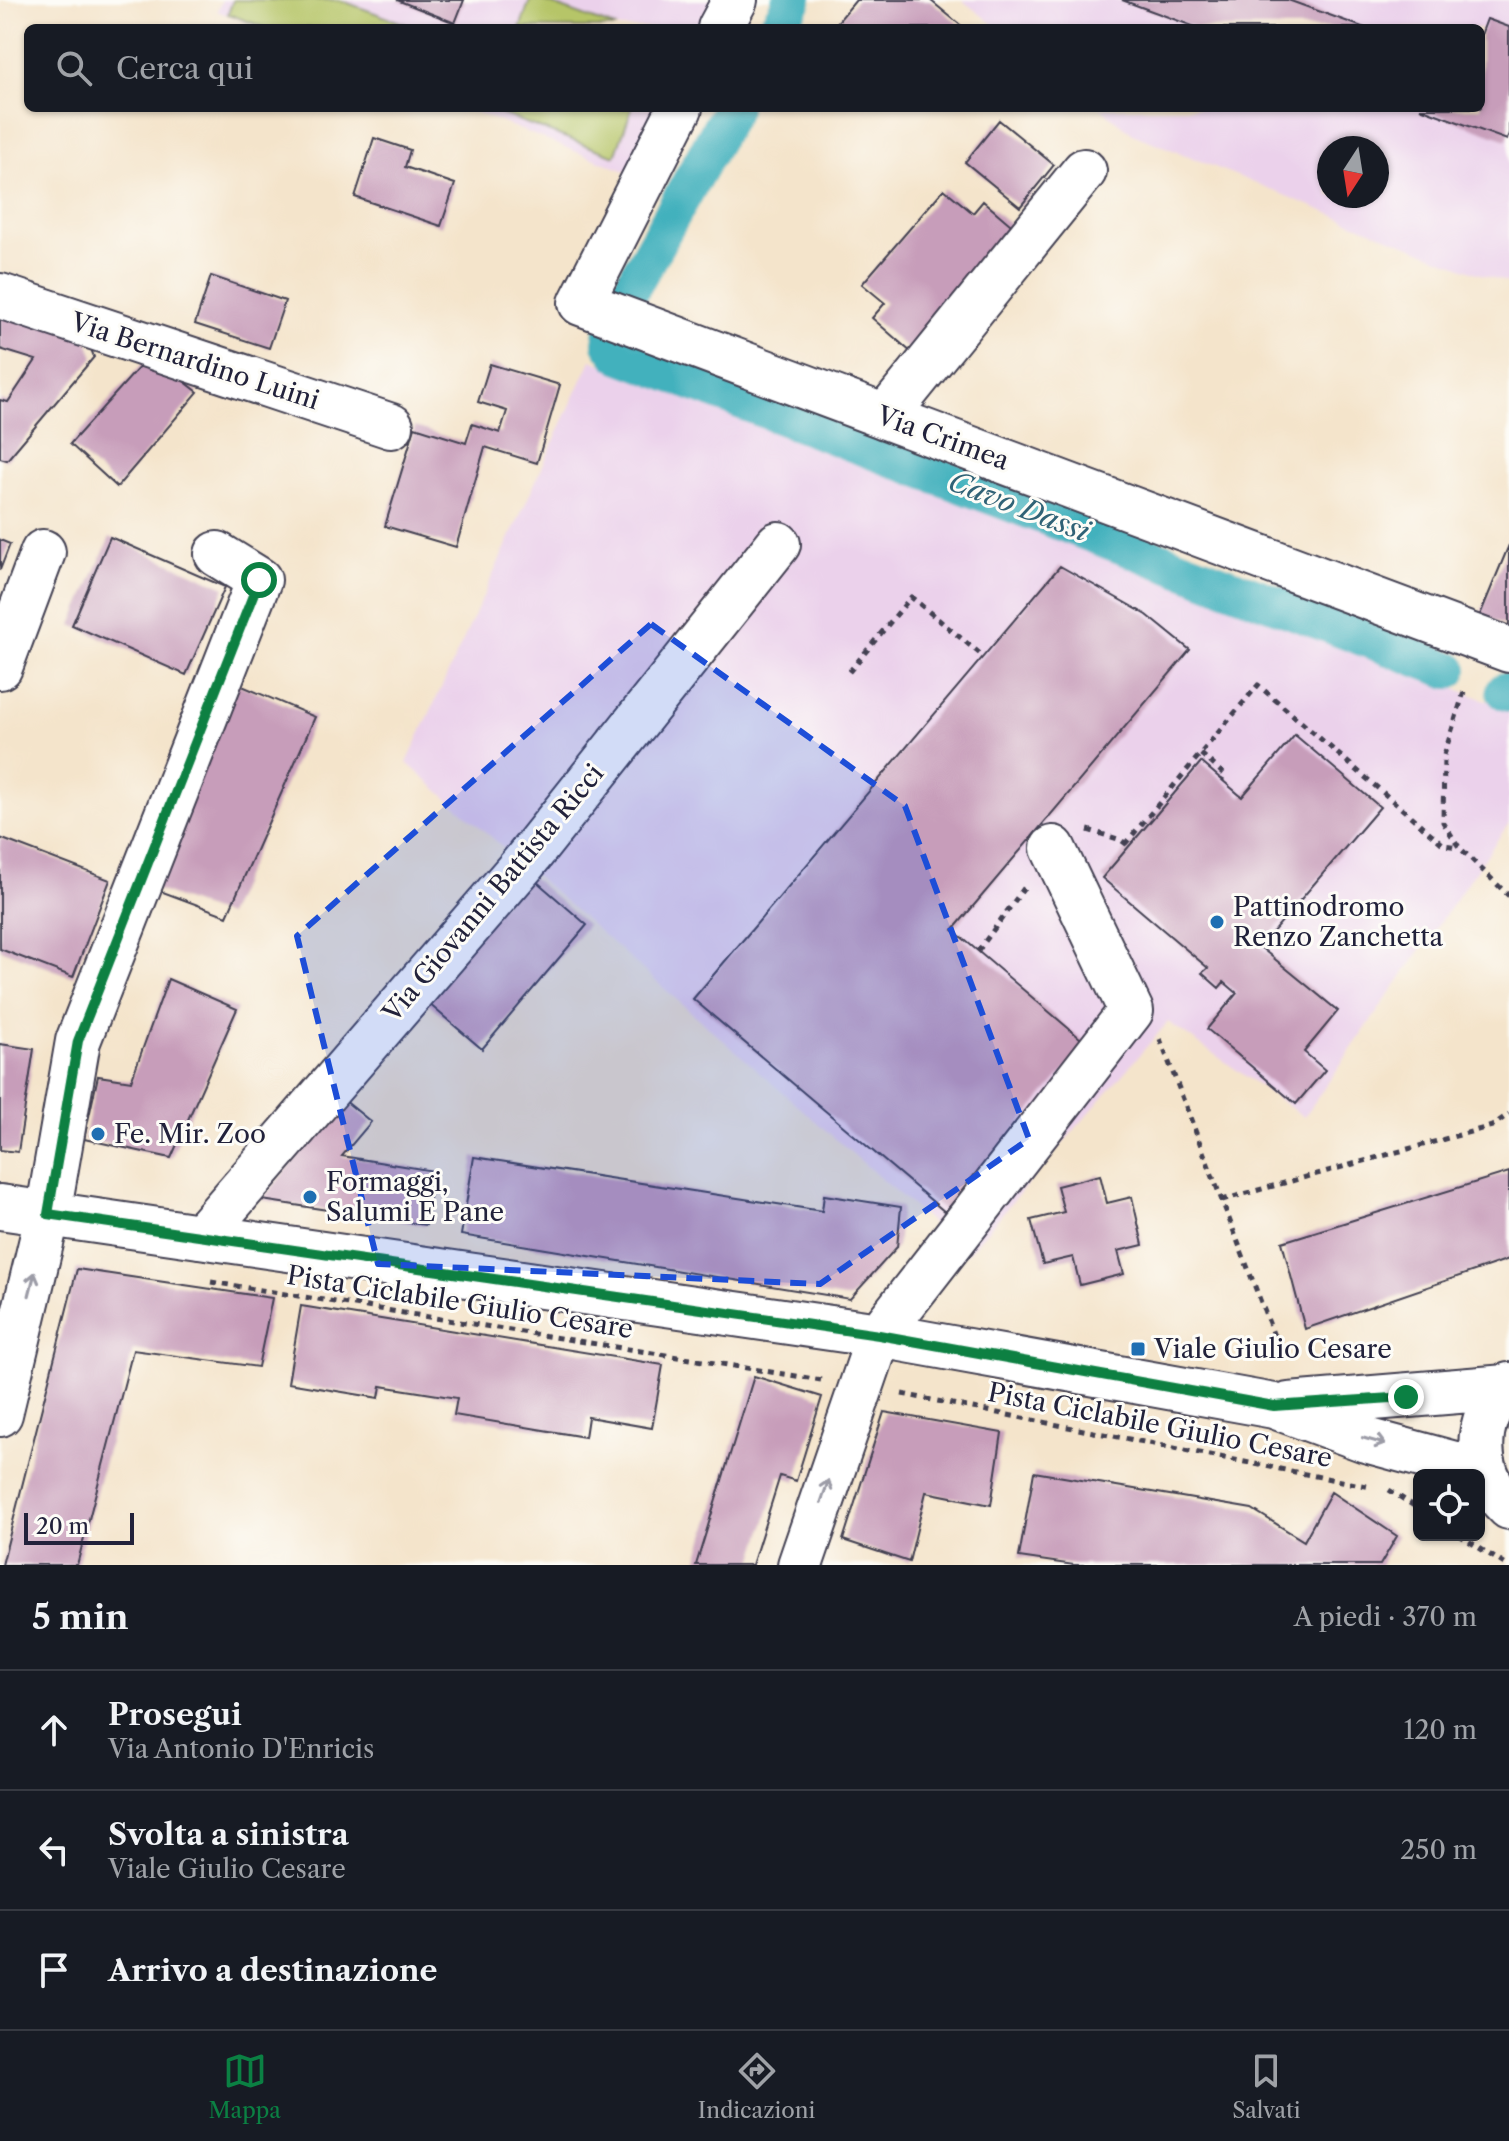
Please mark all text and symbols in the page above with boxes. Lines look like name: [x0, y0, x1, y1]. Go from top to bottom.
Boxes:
search box: [24, 24, 1485, 112]
icon: search: [52, 46, 96, 90]
text: Cerca qui: [116, 50, 253, 87]
north arrow: [1317, 136, 1389, 208]
street label: Via Bernardino Luini: [66, 305, 323, 416]
street label: Via Crimea: [872, 399, 1014, 477]
water label: Cavo Dassi: [944, 464, 1096, 549]
route start: [241, 562, 277, 598]
street label: Via Giovanni Battista Ricci: [375, 758, 610, 1029]
place label: Pattinodromo Renzo Zanchetta: [1233, 891, 1443, 953]
marker: Pattinodromo Renzo Zanchetta: [1208, 913, 1226, 931]
place label: Fe. Mir. Zoo: [114, 1118, 266, 1150]
marker: Fe. Mir. Zoo: [89, 1125, 107, 1143]
place label: Formaggi, Salumi E Pane: [326, 1166, 504, 1228]
marker: Formaggi, Salumi E Pane: [301, 1188, 319, 1206]
street label: Pista Ciclabile Giulio Cesare: [285, 1259, 635, 1345]
one-way arrow: [25, 1271, 40, 1297]
place label: Viale Giulio Cesare: [1153, 1333, 1392, 1365]
marker: Viale Giulio Cesare: [1129, 1340, 1147, 1358]
street label: Pista Ciclabile Giulio Cesare: [985, 1376, 1335, 1474]
route end: [1388, 1379, 1424, 1415]
one-way arrow: [1360, 1435, 1386, 1450]
map controls: [1413, 1469, 1485, 1541]
button: locate: [1413, 1469, 1485, 1541]
one-way arrow: [819, 1479, 834, 1504]
scale bar: [24, 1509, 134, 1545]
text: 20 m: [36, 1513, 89, 1540]
text: 5 min: [32, 1596, 129, 1638]
text: A piedi · 370 m: [1294, 1601, 1477, 1633]
text: Prosegui: [108, 1696, 242, 1733]
icon: ahead: [32, 1708, 76, 1752]
text: 120 m: [1403, 1714, 1477, 1746]
text: Via Antonio D'Enricis: [108, 1733, 374, 1765]
text: Svolta a sinistra: [108, 1816, 349, 1853]
icon: left: [32, 1828, 76, 1872]
text: 250 m: [1400, 1834, 1477, 1866]
text: Viale Giulio Cesare: [108, 1853, 346, 1885]
icon: arrive: [32, 1948, 76, 1992]
text: Arrivo a destinazione: [108, 1952, 437, 1989]
tab: Mappa: [208, 2049, 281, 2124]
tab: Indicazioni: [698, 2049, 815, 2124]
tab: Salvati: [1232, 2049, 1300, 2124]

